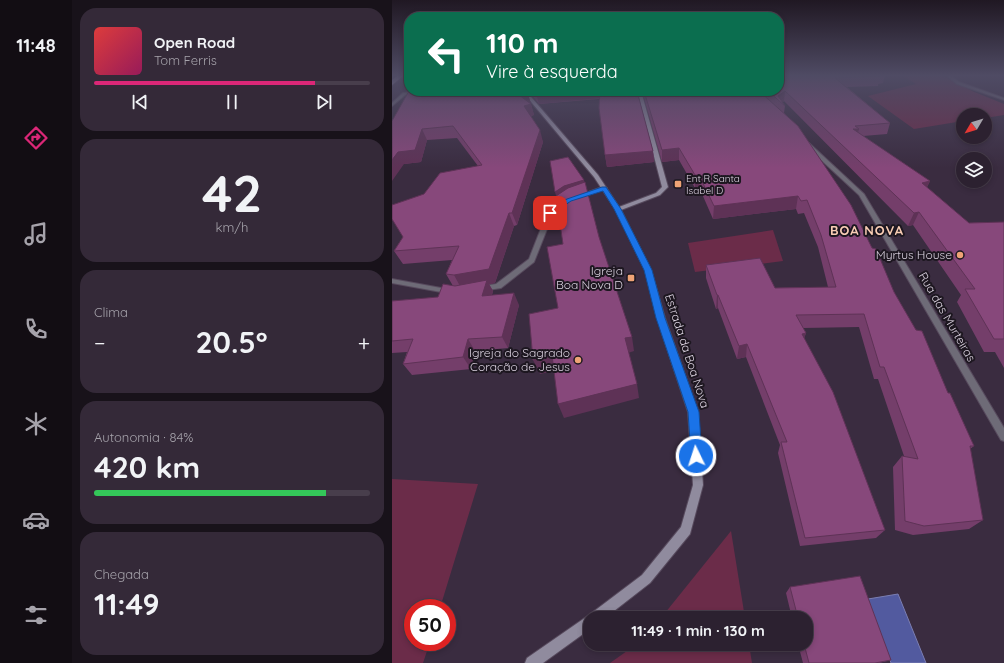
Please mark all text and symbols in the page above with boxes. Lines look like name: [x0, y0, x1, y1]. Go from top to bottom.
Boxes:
text: 110 m: [486, 25, 559, 60]
icon: left: [420, 28, 472, 80]
text: Open Road: [154, 33, 235, 52]
text: 11:48: [16, 34, 56, 57]
text: Tom Ferris: [154, 52, 217, 68]
text: Vire à esquerda: [486, 60, 618, 83]
icon: previous: [129, 91, 151, 113]
icon: pause: [221, 91, 243, 113]
icon: next: [313, 91, 335, 113]
north arrow: [956, 108, 992, 144]
map controls: [956, 108, 992, 188]
icon: directions: [22, 124, 50, 152]
button: layers: [956, 152, 992, 188]
text: 42: [202, 160, 262, 225]
place label: Ent R Santa Isabel D: [686, 172, 740, 197]
marker: Ent R Santa Isabel D: [673, 179, 683, 189]
pin: [533, 196, 567, 230]
icon: arrive: [539, 202, 561, 224]
text: km/h: [216, 219, 248, 235]
icon: music: [22, 220, 50, 248]
district label: BOA NOVA: [830, 222, 904, 238]
place label: Myrtus House: [876, 247, 952, 262]
marker: Myrtus House: [955, 250, 965, 260]
place label: Igreja Boa Nova D: [556, 263, 623, 292]
street label: Rua das Murteiras: [916, 269, 979, 364]
marker: Igreja Boa Nova D: [626, 273, 636, 283]
street label: Estrada da Boa Nova: [662, 292, 713, 410]
text: Clima: [94, 304, 128, 320]
icon: phone: [22, 315, 50, 343]
text: 20.5°: [196, 323, 268, 361]
text: −: [94, 329, 105, 357]
text: +: [358, 329, 370, 357]
place label: Igreja do Sagrado Coração de Jesus: [469, 345, 570, 374]
marker: Igreja do Sagrado Coração de Jesus: [573, 355, 583, 365]
icon: climate: [22, 410, 50, 438]
text: Autonomia · 84%: [94, 429, 193, 445]
position arrow: [675, 435, 717, 477]
text: 420 km: [94, 448, 200, 486]
icon: car: [22, 506, 50, 534]
text: Chegada: [94, 566, 149, 582]
text: 11:49: [94, 585, 160, 623]
speed limit sign: 50: [404, 599, 456, 651]
icon: filters: [22, 601, 50, 629]
text: 11:49 · 1 min · 130 m: [631, 621, 765, 640]

